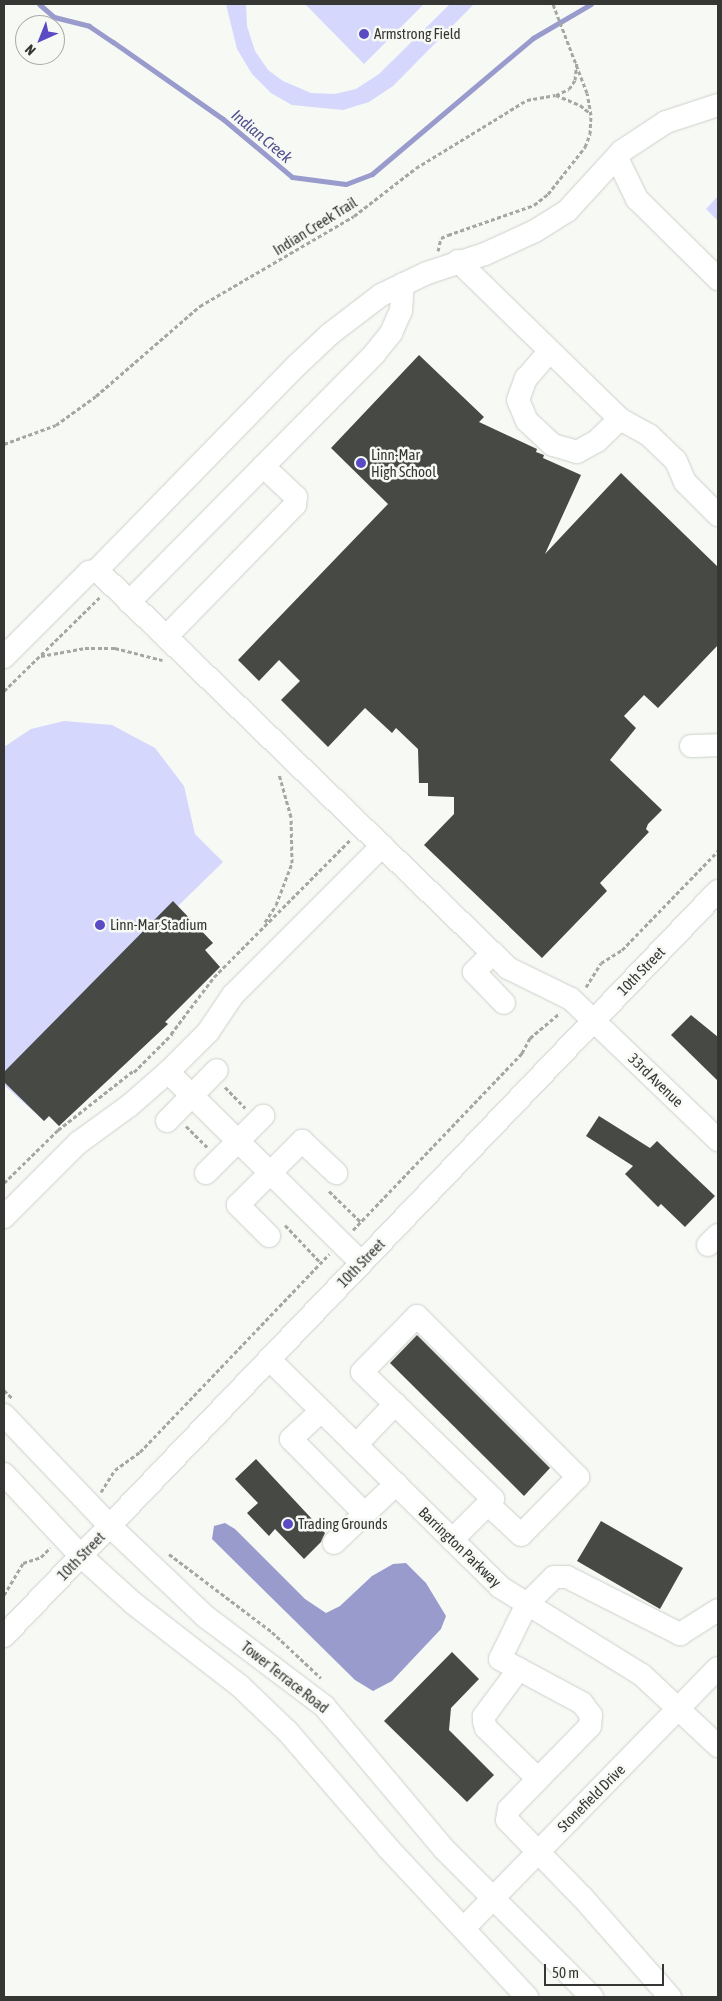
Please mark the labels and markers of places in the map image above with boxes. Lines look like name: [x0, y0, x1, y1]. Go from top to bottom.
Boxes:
place label: Armstrong Field: [374, 25, 461, 43]
marker: Armstrong Field: [358, 28, 370, 40]
place label: Linn-Mar High School: [371, 445, 436, 480]
marker: Linn-Mar High School: [355, 457, 367, 469]
place label: Linn-Mar Stadium: [110, 916, 207, 934]
marker: Linn-Mar Stadium: [94, 919, 106, 931]
place label: Trading Grounds: [298, 1515, 387, 1533]
marker: Trading Grounds: [282, 1518, 294, 1530]

